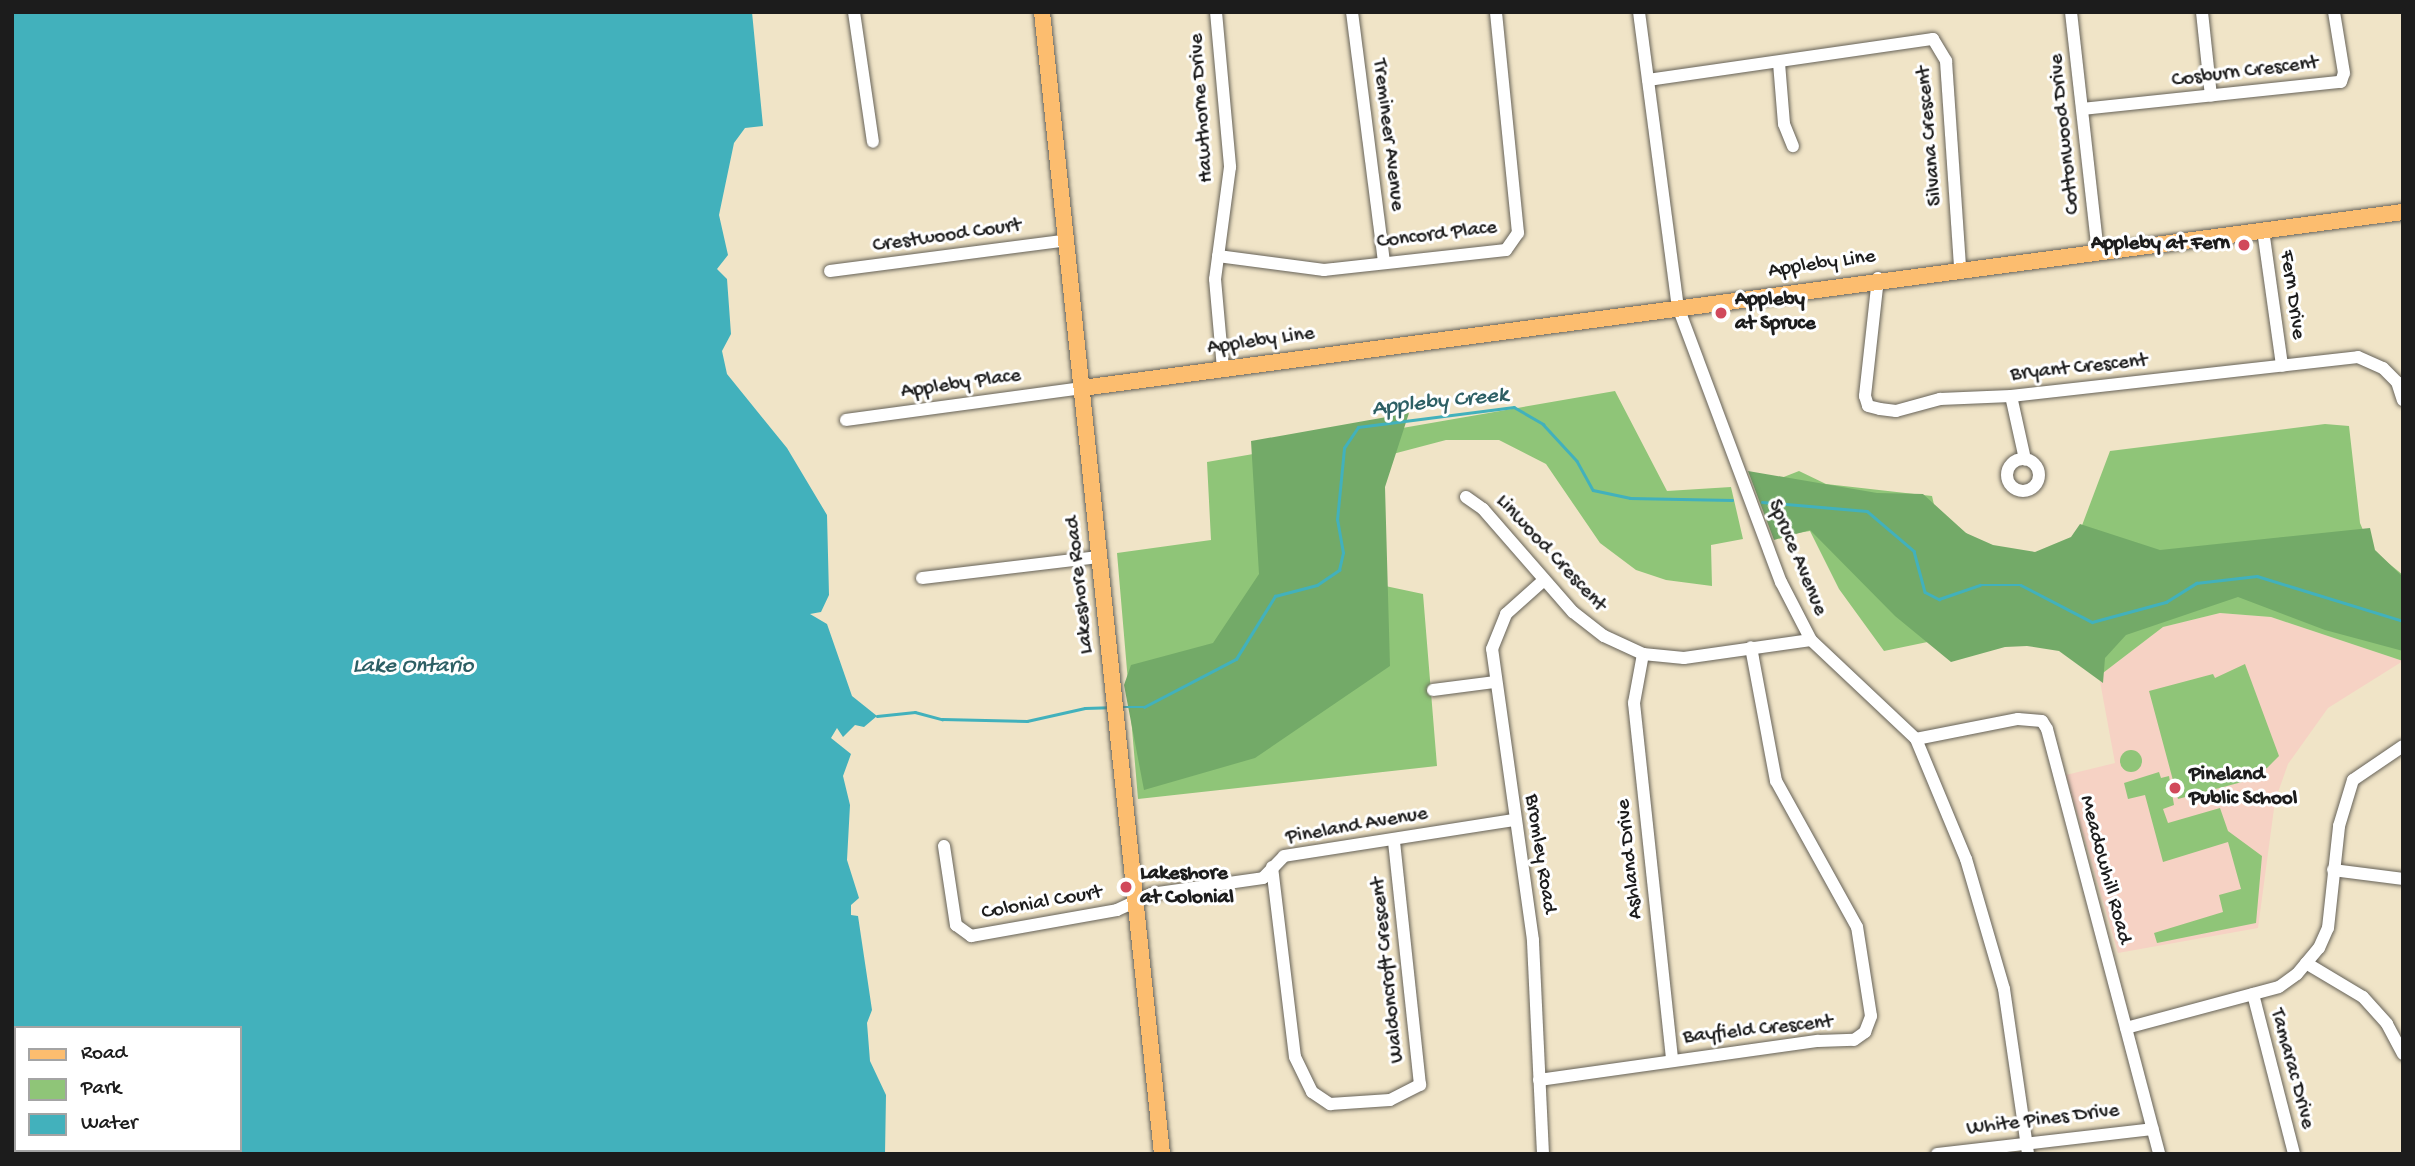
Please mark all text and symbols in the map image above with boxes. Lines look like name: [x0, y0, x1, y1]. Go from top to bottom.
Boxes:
street label: Hawthorne Drive: [1185, 32, 1221, 184]
street label: Cottonwood Drive: [2045, 52, 2087, 216]
street label: Cosburn Crescent: [2170, 52, 2320, 94]
street label: Tremineer Avenue: [1365, 58, 1409, 212]
street label: Silvana Crescent: [1912, 65, 1950, 207]
street label: Crestwood Court: [871, 214, 1023, 260]
street label: Concord Place: [1375, 216, 1499, 256]
place label: Appleby at Fern: [2091, 232, 2230, 258]
marker: Appleby at Fern: [2236, 237, 2252, 253]
street label: Appleby Line: [1767, 245, 1877, 285]
street label: Fern Drive: [2272, 249, 2310, 341]
place label: Appleby at Spruce: [1735, 288, 1816, 338]
marker: Appleby at Spruce: [1713, 305, 1729, 321]
street label: Appleby Line: [1206, 322, 1316, 362]
street label: Bryant Crescent: [2009, 349, 2149, 389]
street label: Appleby Place: [899, 364, 1023, 406]
water label: Appleby Creek: [1371, 382, 1509, 424]
street label: Linwood Crescent: [1489, 490, 1611, 618]
street label: Spruce Avenue: [1760, 496, 1832, 620]
street label: Lakeshore Road: [1061, 515, 1101, 655]
water label: Lake Ontario: [353, 653, 473, 681]
place label: Pineland Public School: [2189, 763, 2297, 813]
marker: Pineland Public School: [2167, 780, 2183, 796]
street label: Bromley Road: [1517, 792, 1561, 916]
street label: Meadowhill Road: [2072, 793, 2136, 947]
street label: Ashland Drive: [1612, 798, 1650, 920]
street label: Pineland Avenue: [1284, 802, 1430, 852]
place label: Lakeshore at Colonial: [1140, 862, 1234, 912]
street label: Waldoncroft Crescent: [1367, 876, 1411, 1064]
marker: Lakeshore at Colonial: [1118, 879, 1134, 895]
street label: Colonial Court: [980, 881, 1104, 927]
street label: Tamarac Drive: [2263, 1006, 2319, 1132]
street label: Bayfield Crescent: [1682, 1011, 1834, 1051]
legend: [14, 1026, 242, 1152]
text: Road: [81, 1042, 127, 1067]
text: Park: [81, 1077, 121, 1102]
street label: White Pines Drive: [1965, 1099, 2121, 1143]
text: Water: [81, 1112, 137, 1137]

